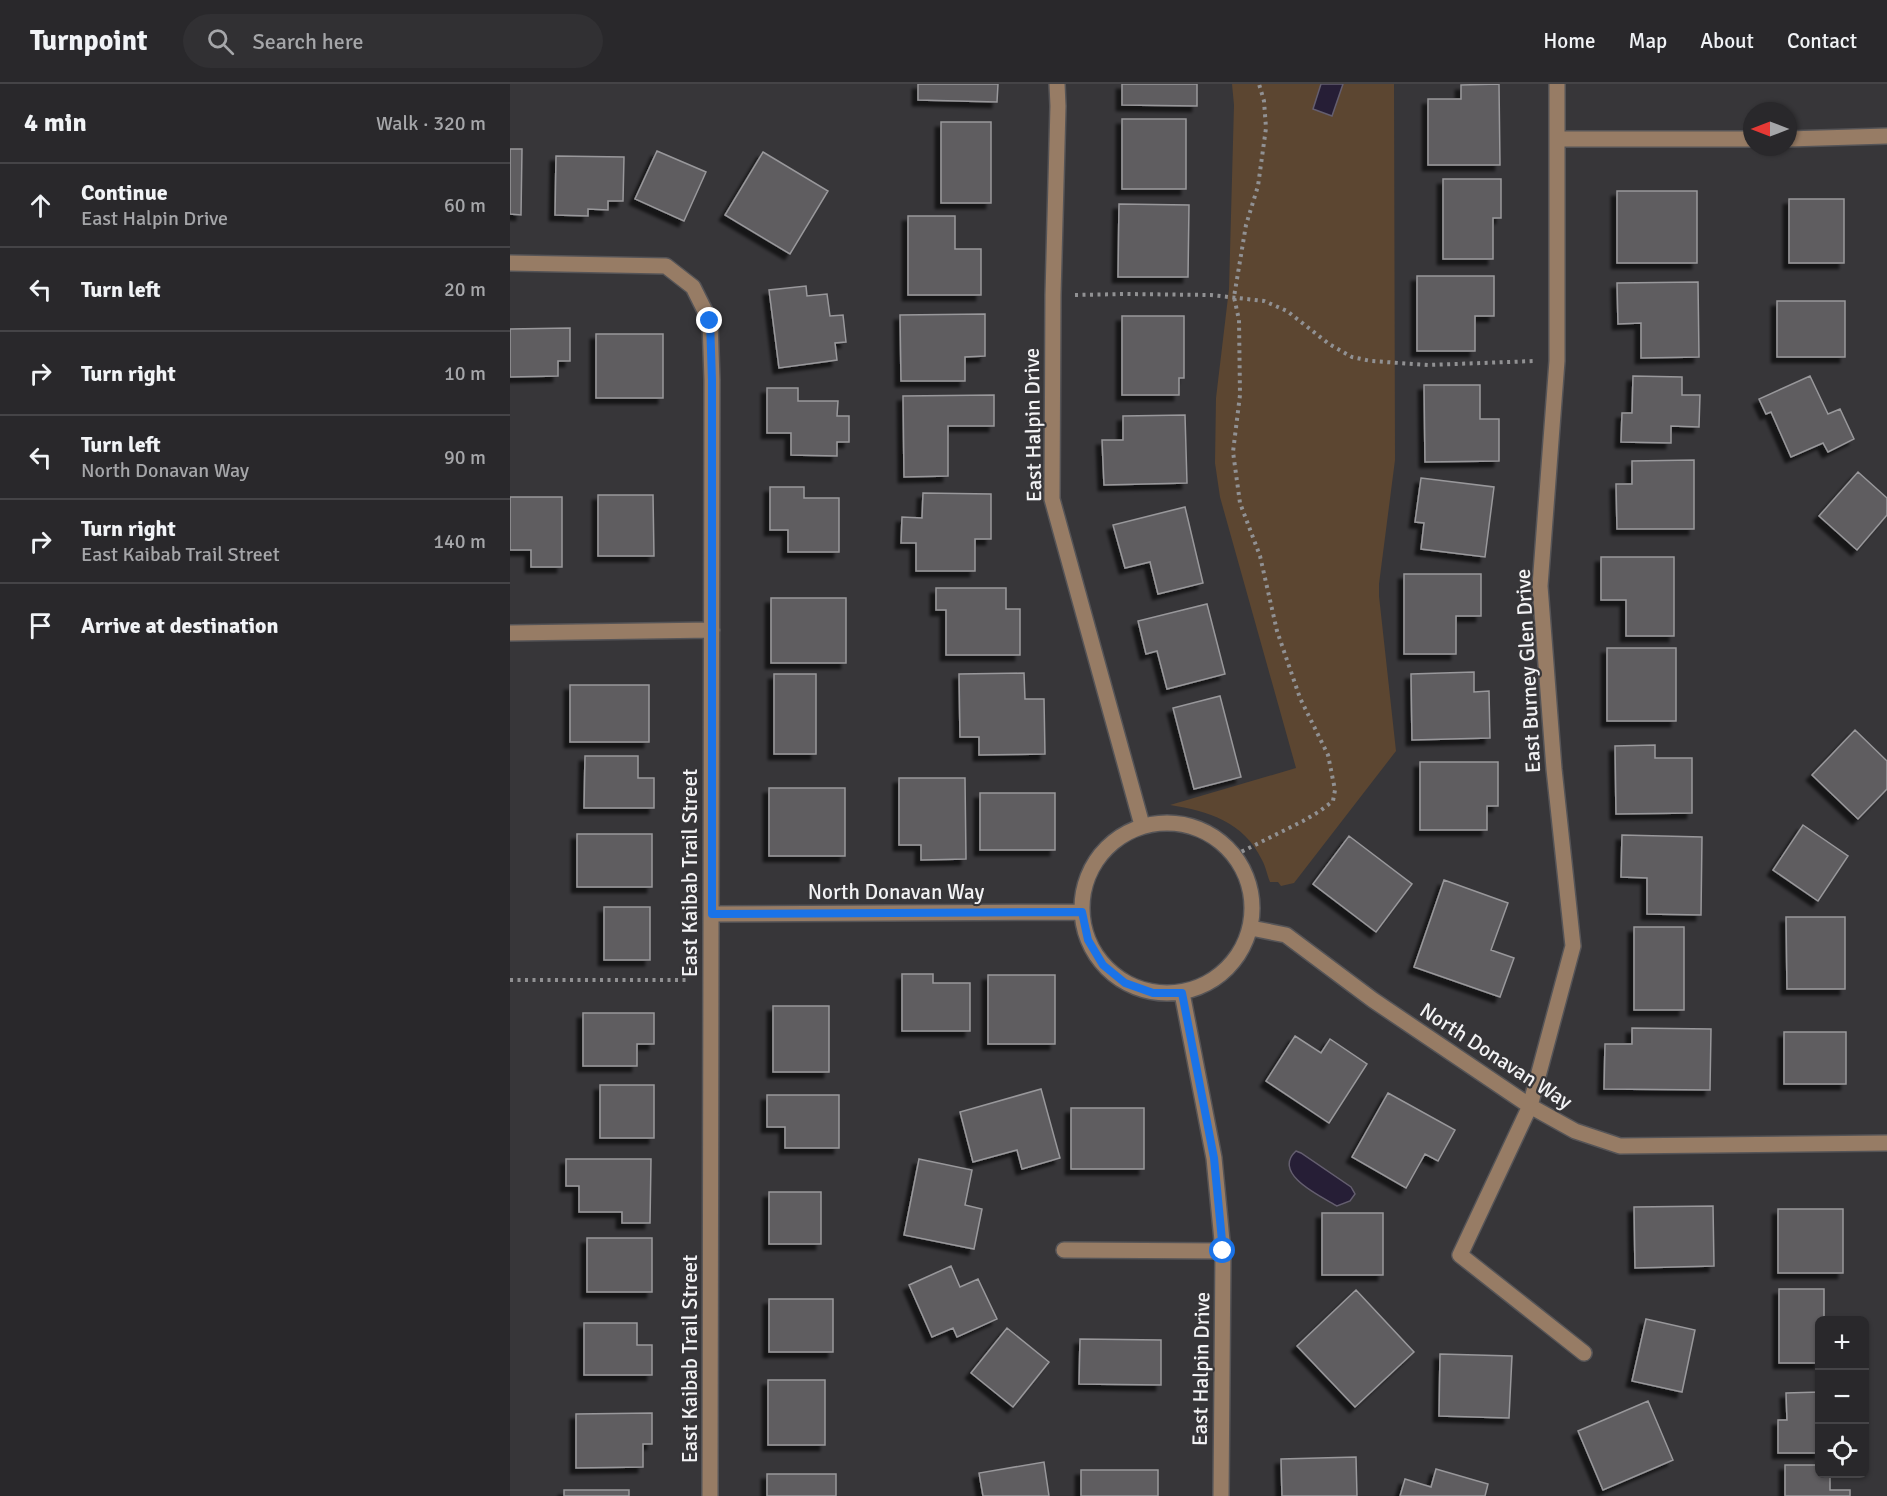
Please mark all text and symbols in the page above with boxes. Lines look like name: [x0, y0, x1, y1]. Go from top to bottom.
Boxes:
search box: [183, 14, 603, 68]
text: Turnpoint: [30, 24, 147, 58]
icon: search: [204, 25, 237, 58]
text: Search here: [252, 28, 363, 55]
text: Home: [1543, 28, 1596, 54]
text: Map: [1629, 28, 1667, 54]
text: About: [1700, 28, 1754, 54]
text: Contact: [1787, 28, 1857, 54]
north arrow: [1743, 102, 1797, 156]
text: 4 min: [24, 107, 87, 139]
text: Walk · 320 m: [376, 111, 486, 136]
text: Continue: [81, 179, 168, 206]
icon: ahead: [24, 189, 57, 222]
text: 60 m: [444, 193, 486, 218]
text: East Halpin Drive: [81, 206, 228, 231]
icon: left: [24, 273, 57, 306]
text: Turn left: [81, 276, 161, 303]
text: 20 m: [444, 277, 486, 302]
route end: [696, 307, 722, 333]
street label: East Halpin Drive: [1019, 348, 1047, 502]
icon: right: [24, 357, 57, 390]
text: Turn right: [81, 360, 176, 387]
text: 10 m: [444, 361, 486, 386]
text: Turn left: [81, 431, 161, 458]
icon: left: [24, 441, 57, 474]
text: 90 m: [444, 445, 486, 470]
text: North Donavan Way: [81, 458, 249, 483]
text: Turn right: [81, 515, 176, 542]
icon: right: [24, 525, 57, 558]
text: 140 m: [433, 529, 486, 554]
text: East Kaibab Trail Street: [81, 542, 280, 567]
street label: East Burney Glen Drive: [1510, 568, 1546, 774]
icon: arrive: [24, 609, 57, 642]
text: Arrive at destination: [81, 612, 278, 639]
street label: East Kaibab Trail Street: [677, 769, 703, 977]
street label: North Donavan Way: [808, 879, 984, 905]
street label: North Donavan Way: [1415, 997, 1577, 1115]
route start: [1209, 1237, 1235, 1263]
street label: East Kaibab Trail Street: [677, 1255, 703, 1463]
street label: East Halpin Drive: [1187, 1292, 1215, 1446]
map controls: [1815, 1316, 1869, 1478]
button: +: [1815, 1316, 1869, 1370]
button: −: [1815, 1370, 1869, 1424]
button: locate: [1815, 1424, 1869, 1478]

